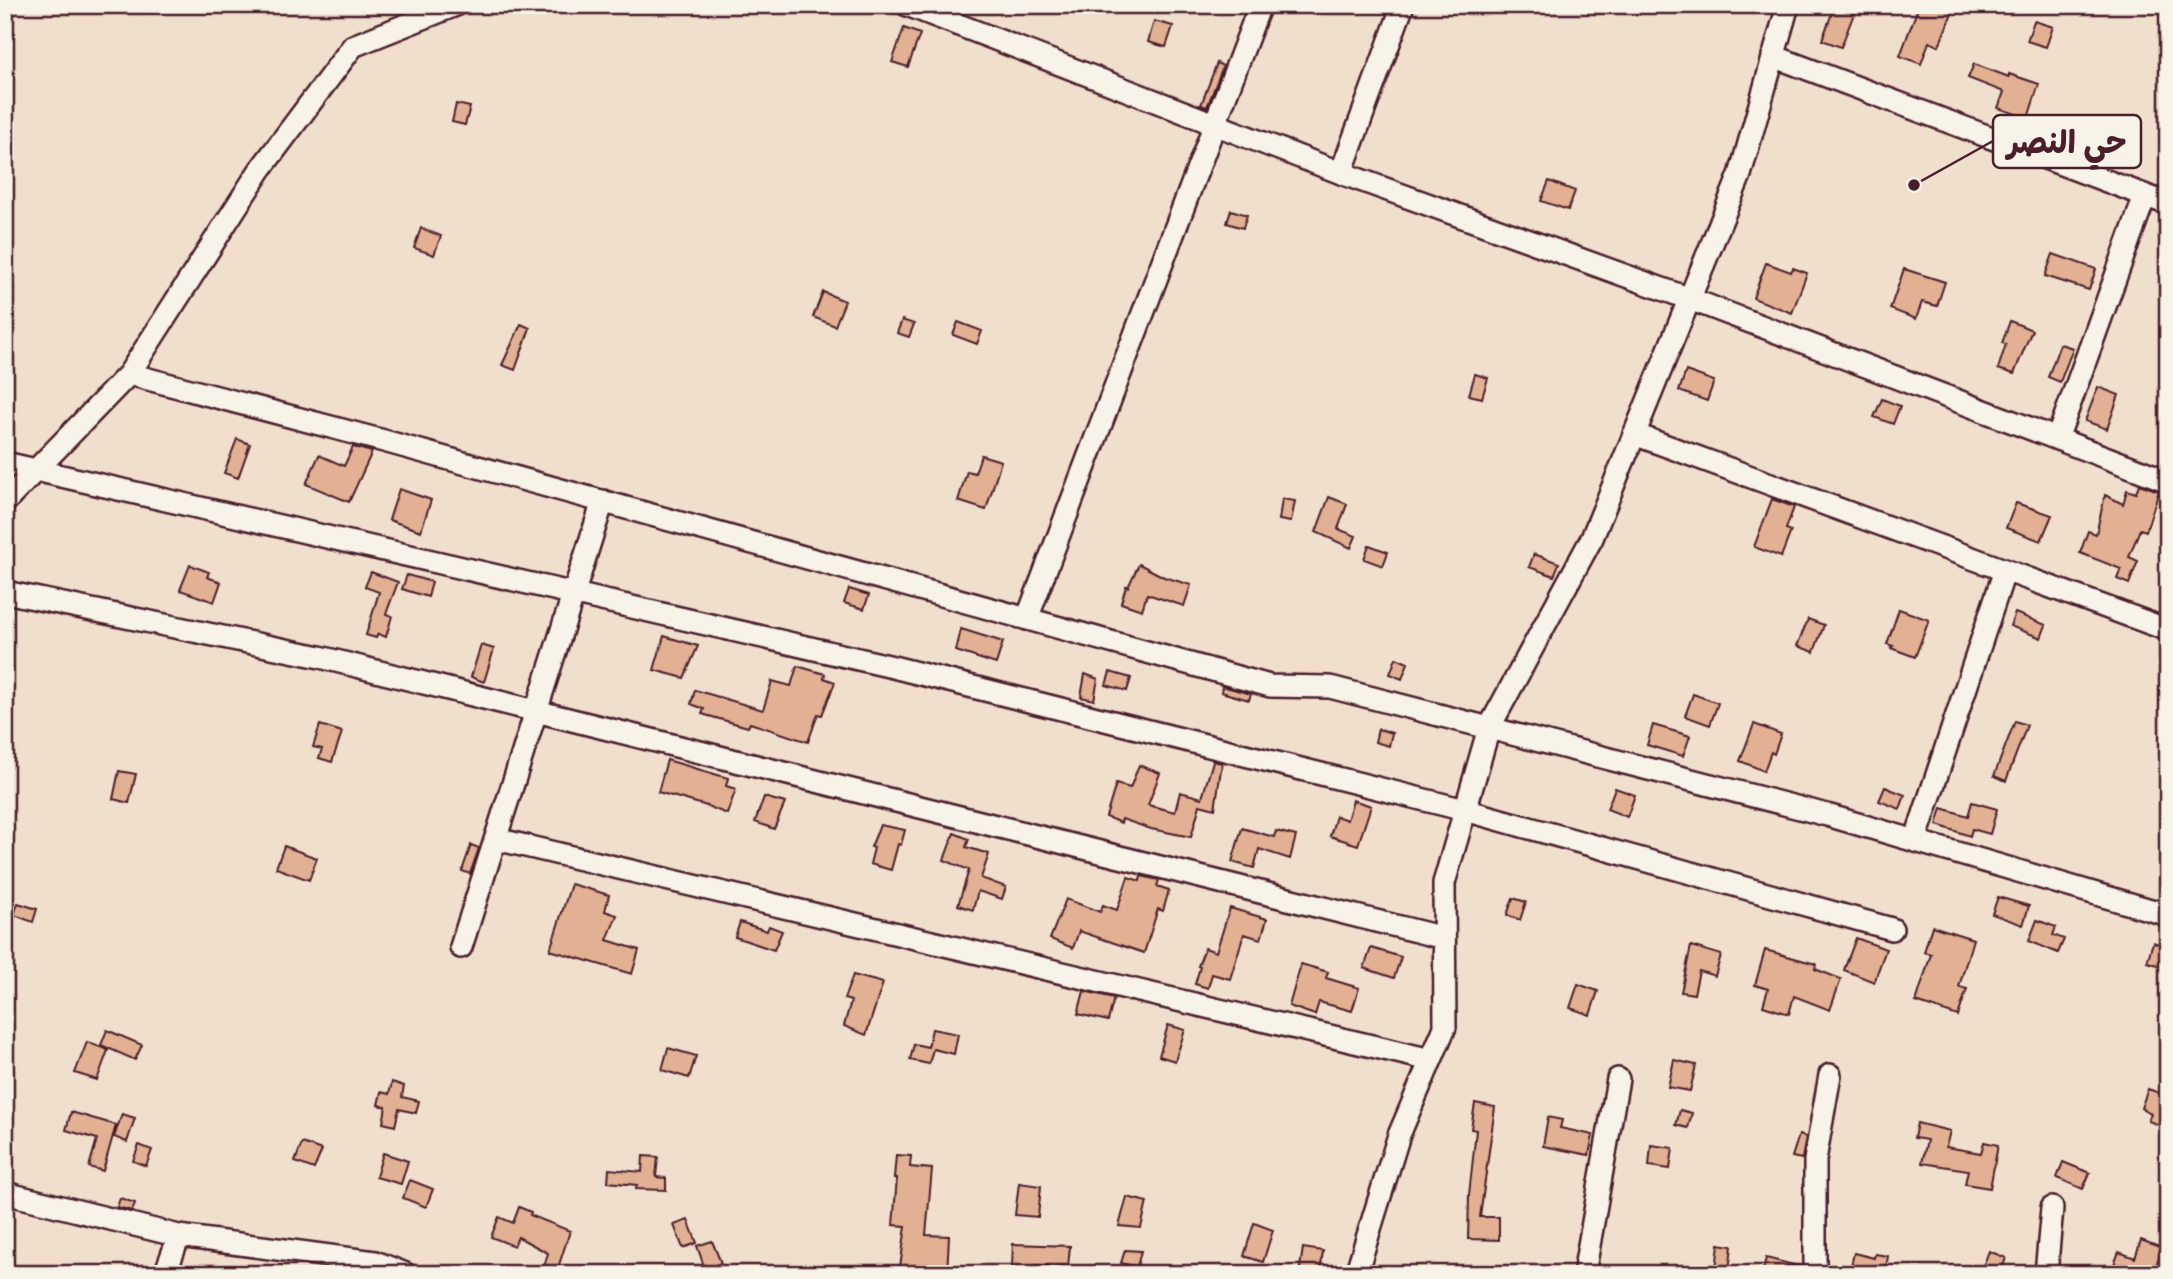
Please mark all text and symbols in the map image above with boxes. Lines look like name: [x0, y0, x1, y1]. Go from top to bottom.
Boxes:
callout: حي النصر: [1993, 115, 2141, 168]
text: حي النصر: [2004, 122, 2127, 171]

